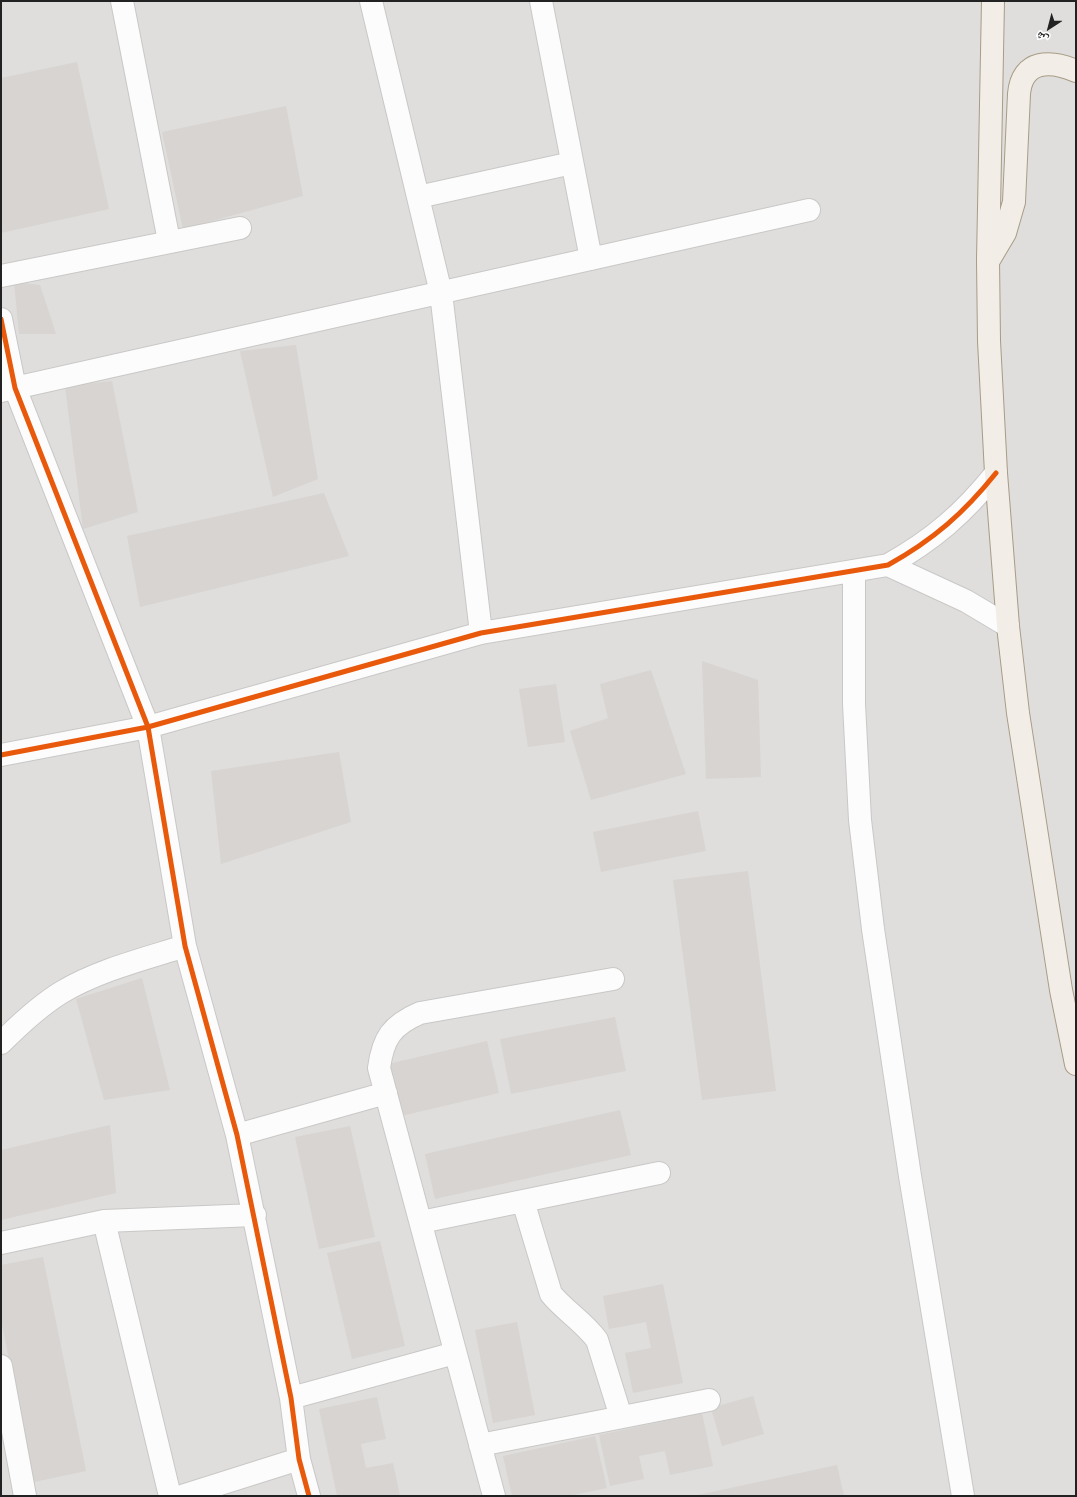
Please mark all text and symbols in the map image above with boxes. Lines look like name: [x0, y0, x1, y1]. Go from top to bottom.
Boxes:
north arrow: [1029, 8, 1069, 48]
text: ش: [1033, 28, 1051, 48]

